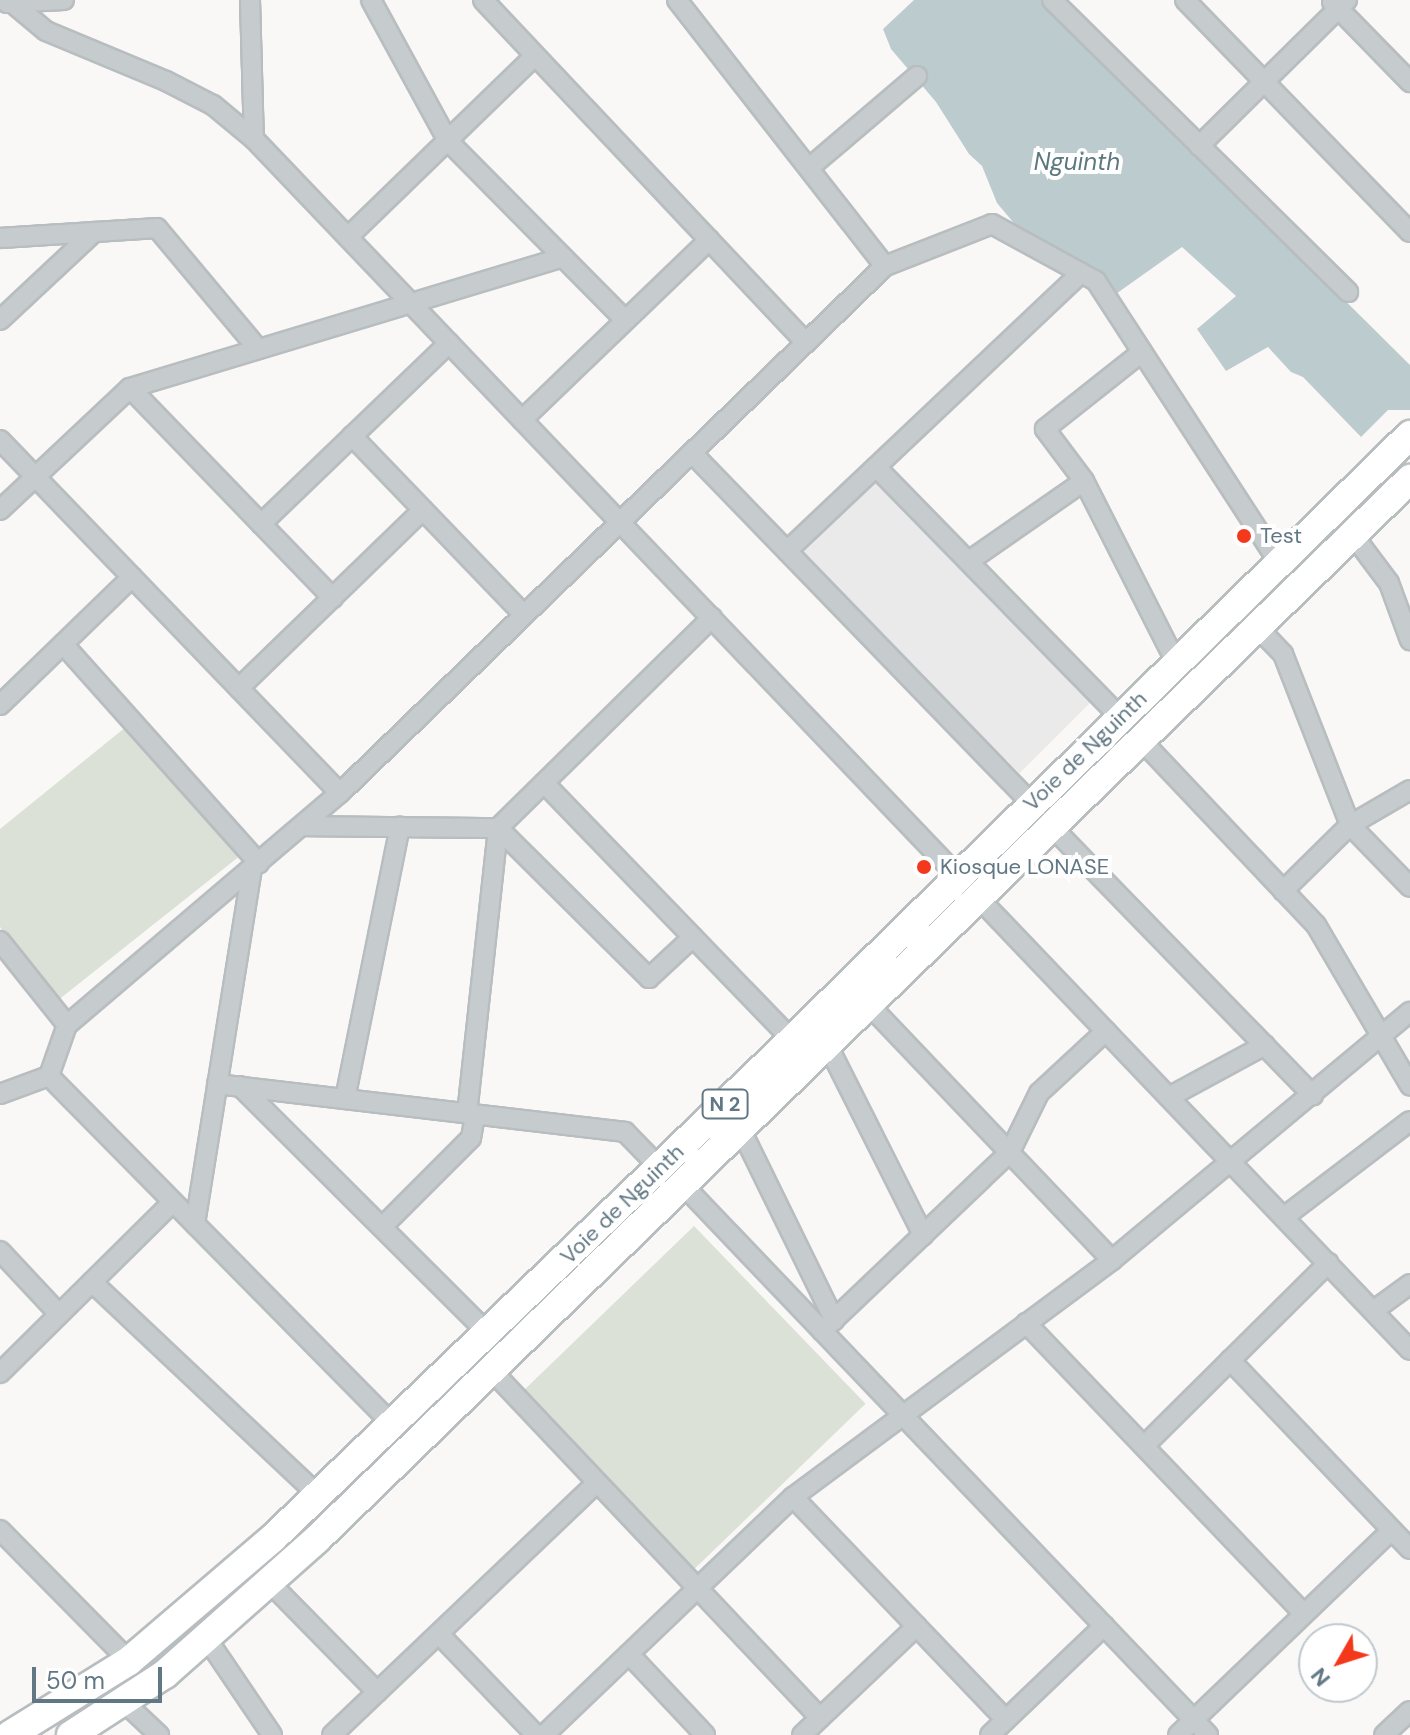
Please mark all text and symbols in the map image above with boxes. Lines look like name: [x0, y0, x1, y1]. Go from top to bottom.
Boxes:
water label: Nguinth: [1034, 148, 1120, 176]
place label: Test: [1260, 523, 1302, 549]
marker: Test: [1235, 527, 1253, 545]
street label: Voie de Nguinth: [1018, 685, 1152, 817]
place label: Kiosque LONASE: [940, 854, 1109, 880]
marker: Kiosque LONASE: [915, 858, 933, 876]
road number: N 2: [701, 1088, 749, 1120]
street label: Voie de Nguinth: [555, 1138, 689, 1270]
north arrow: [1298, 1623, 1378, 1703]
scale bar: [36, 1651, 166, 1701]
text: N: [1304, 1662, 1337, 1693]
text: 50 m: [46, 1665, 105, 1696]

